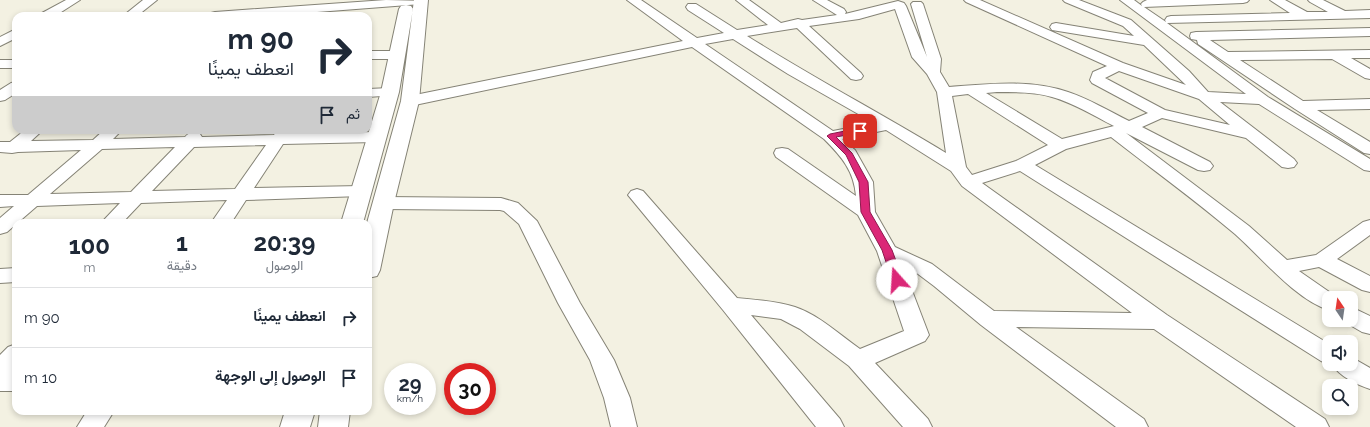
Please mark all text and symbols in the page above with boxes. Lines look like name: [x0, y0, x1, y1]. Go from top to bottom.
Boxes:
text: 90 m: [228, 23, 294, 56]
icon: right: [308, 28, 360, 80]
text: انعطف يمينًا: [208, 58, 294, 79]
icon: arrive: [316, 104, 338, 126]
text: ثم: [346, 105, 360, 123]
pin: [843, 114, 877, 148]
icon: arrive: [849, 120, 871, 142]
text: 1: [176, 228, 188, 257]
text: 20:39: [254, 228, 315, 257]
text: 100: [69, 231, 110, 260]
text: دقيقة: [167, 258, 197, 273]
text: الوصول: [266, 258, 303, 273]
position arrow: [876, 259, 918, 301]
text: m: [83, 260, 95, 275]
north arrow: [1322, 291, 1358, 327]
map controls: [1322, 291, 1358, 415]
text: انعطف يمينًا: [253, 307, 326, 325]
icon: right: [338, 307, 360, 329]
text: 90 m: [24, 309, 60, 327]
button: sound: [1322, 335, 1358, 371]
speed limit sign: 30: [444, 363, 496, 415]
text: الوصول إلى الوجهة: [215, 367, 326, 385]
icon: arrive: [338, 367, 360, 389]
text: 10 m: [24, 369, 57, 387]
text: 29: [398, 372, 422, 396]
button: search: [1322, 379, 1358, 415]
text: km/h: [397, 393, 423, 404]

